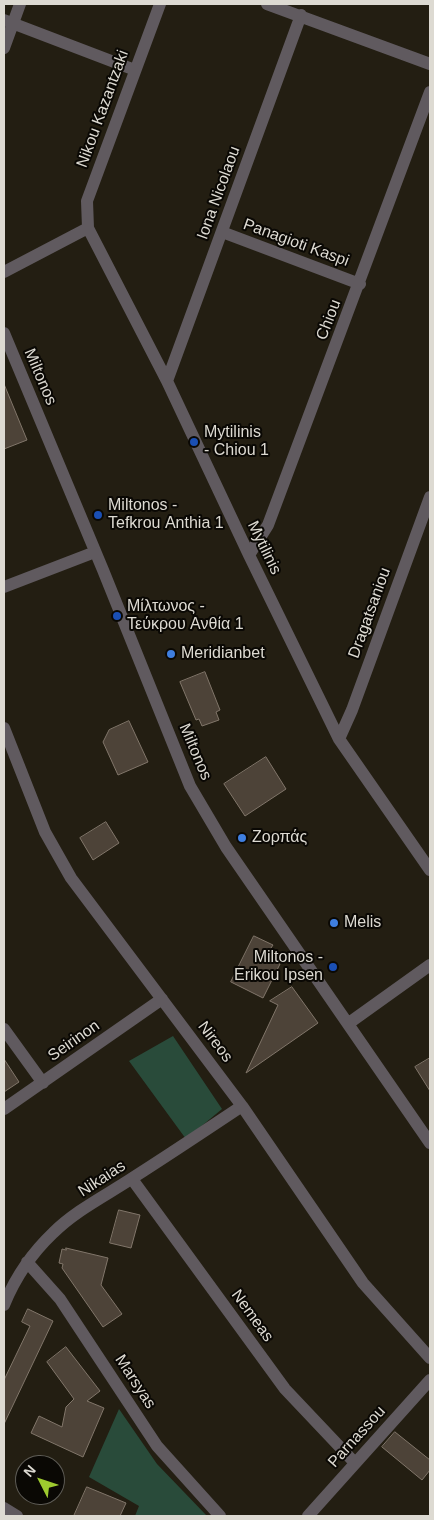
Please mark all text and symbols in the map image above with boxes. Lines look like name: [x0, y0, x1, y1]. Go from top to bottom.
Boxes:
street label: Nikou Kazantzaki: [73, 48, 133, 170]
street label: Iona Nicolaou: [193, 144, 245, 242]
street label: Panagioti Kaspi: [240, 215, 352, 271]
street label: Chiou: [313, 297, 345, 343]
street label: Miltonos: [20, 346, 60, 408]
place label: Mytilinis - Chiou 1: [204, 423, 269, 461]
marker: Mytilinis - Chiou 1: [188, 436, 200, 448]
place label: Miltonos - Tefkrou Anthia 1: [108, 496, 224, 534]
marker: Miltonos - Tefkrou Anthia 1: [92, 509, 104, 521]
street label: Mytilinis: [243, 518, 285, 578]
street label: Dragatsaniou: [345, 565, 395, 661]
place label: Μίλτωνος - Τεύκρου Ανθία 1: [127, 597, 244, 635]
marker: Μίλτωνος - Τεύκρου Ανθία 1: [111, 610, 123, 622]
place label: Meridianbet: [181, 644, 265, 664]
marker: Meridianbet: [165, 648, 177, 660]
street label: Miltonos: [175, 721, 215, 783]
place label: Ζορπάς: [252, 828, 307, 848]
marker: Ζορπάς: [236, 832, 248, 844]
place label: Melis: [344, 913, 381, 933]
marker: Melis: [328, 917, 340, 929]
place label: Miltonos - Erikou Ipsen: [234, 948, 323, 986]
marker: Miltonos - Erikou Ipsen: [327, 961, 339, 973]
street label: Seirinon: [44, 1016, 104, 1066]
street label: Nireos: [193, 1018, 237, 1066]
street label: Nikaias: [75, 1157, 129, 1201]
street label: Nemeas: [227, 1286, 277, 1346]
street label: Marsyas: [110, 1351, 160, 1413]
street label: Parnassou: [324, 1402, 390, 1472]
north arrow: [15, 1455, 65, 1505]
text: N: [20, 1462, 39, 1480]

